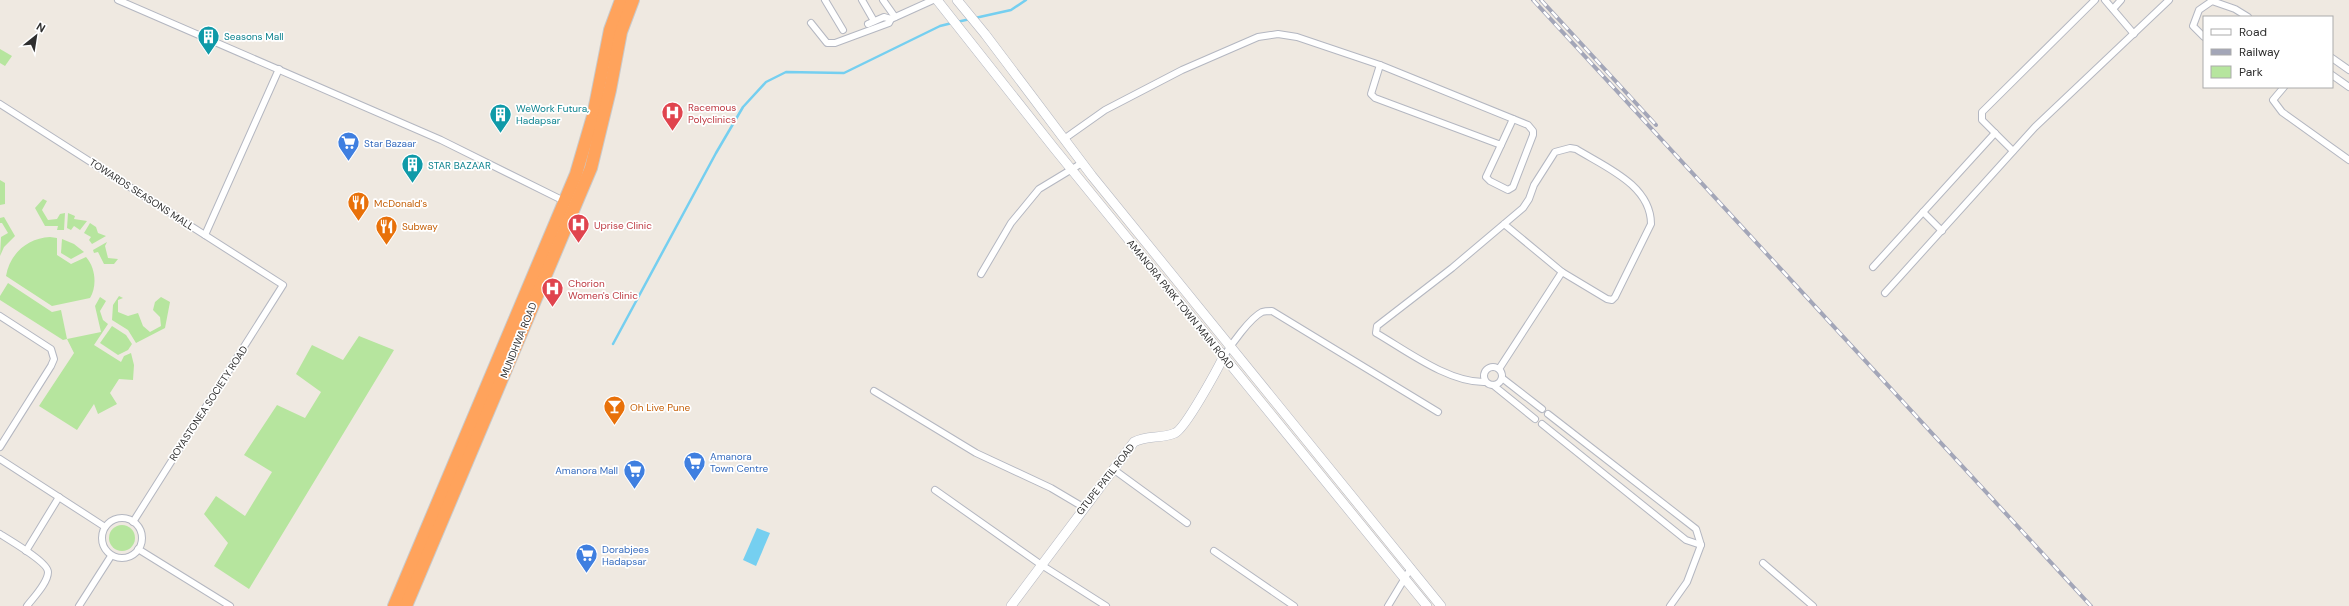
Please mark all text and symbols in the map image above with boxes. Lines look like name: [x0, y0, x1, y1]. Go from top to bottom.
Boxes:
north arrow: [16, 16, 56, 56]
legend: [2203, 16, 2333, 88]
text: N: [34, 19, 48, 35]
building icon: Seasons Mall: [196, 23, 222, 56]
text: Road: [2239, 24, 2267, 40]
place label: Seasons Mall: [224, 30, 284, 43]
text: Railway: [2239, 44, 2280, 60]
text: Park: [2239, 64, 2263, 80]
hospital icon: Racemous Polyclinics: [659, 100, 685, 133]
building icon: WeWork Futura, Hadapsar: [487, 101, 513, 134]
place label: Racemous Polyclinics: [688, 101, 736, 126]
place label: WeWork Futura, Hadapsar: [516, 102, 589, 127]
supermarket icon: Star Bazaar: [336, 130, 362, 163]
place label: Star Bazaar: [364, 137, 416, 150]
building icon: STAR BAZAAR: [400, 152, 426, 185]
street label: TOWARDS SEASONS MALL: [87, 156, 197, 233]
place label: STAR BAZAAR: [428, 159, 491, 172]
restaurant icon: McDonald's: [346, 190, 372, 223]
place label: McDonald's: [374, 197, 427, 210]
hospital icon: Uprise Clinic: [565, 212, 591, 245]
restaurant icon: Subway: [373, 213, 399, 246]
place label: Uprise Clinic: [594, 219, 652, 232]
place label: Subway: [402, 220, 438, 233]
street label: AMANORA PARK TOWN MAIN ROAD: [1124, 237, 1237, 372]
hospital icon: Chorion Women's Clinic: [540, 276, 566, 309]
place label: Chorion Women's Clinic: [568, 277, 638, 302]
street label: MUNDHWA ROAD: [497, 300, 540, 380]
street label: ROYASTONEA SOCIETY ROAD: [166, 343, 251, 463]
bar icon: Oh Live Pune: [602, 394, 628, 427]
place label: Oh Live Pune: [630, 401, 690, 414]
street label: GTUPE PATIL ROAD: [1073, 441, 1137, 518]
supermarket icon: Amanora Town Centre: [682, 449, 708, 482]
place label: Amanora Town Centre: [710, 450, 768, 475]
supermarket icon: Amanora Mall: [621, 457, 647, 490]
place label: Amanora Mall: [555, 464, 618, 477]
supermarket icon: Dorabjees Hadapsar: [574, 542, 600, 575]
place label: Dorabjees Hadapsar: [602, 543, 649, 568]

